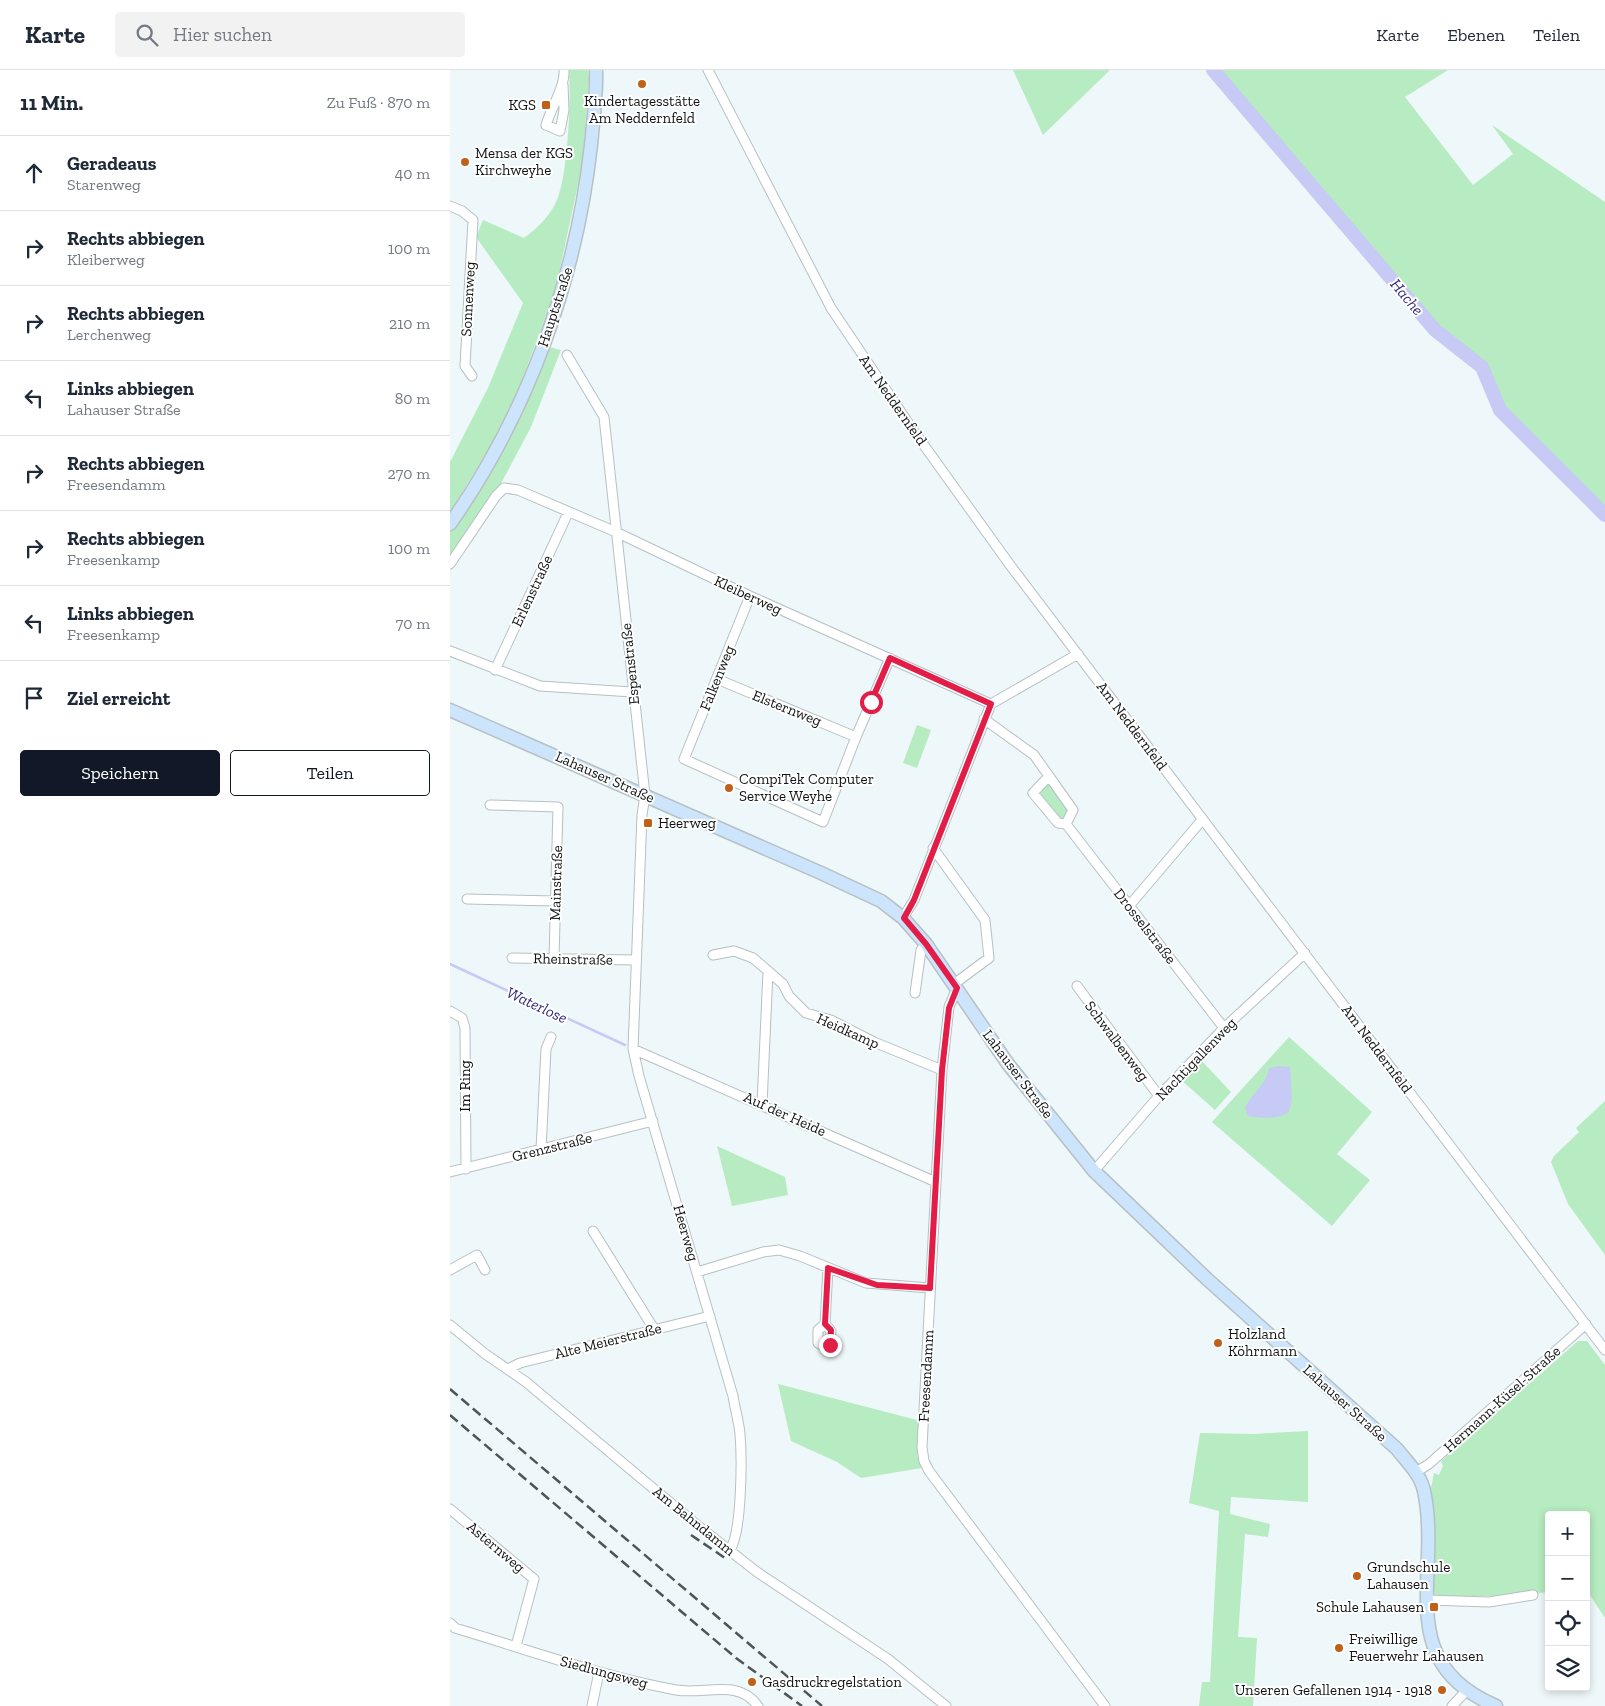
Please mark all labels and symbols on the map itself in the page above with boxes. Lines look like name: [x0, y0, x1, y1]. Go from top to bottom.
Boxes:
marker: Kindertagesstätte Am Neddernfeld: [636, 78, 648, 90]
place label: Kindertagesstätte Am Neddernfeld: [584, 92, 700, 127]
place label: KGS: [508, 96, 536, 114]
marker: KGS: [540, 99, 552, 111]
place label: Mensa der KGS Kirchweyhe: [475, 144, 573, 179]
marker: Mensa der KGS Kirchweyhe: [459, 156, 471, 168]
street label: Sonnenweg: [457, 261, 479, 337]
street label: Hauptstraße: [534, 265, 576, 349]
water label: Hache: [1386, 275, 1428, 319]
street label: Am Neddernfeld: [855, 351, 931, 449]
street label: Erlenstraße: [508, 552, 556, 630]
street label: Kleiberweg: [711, 571, 785, 619]
street label: Espenstraße: [617, 622, 643, 706]
street label: Falkenweg: [696, 643, 738, 713]
street label: Am Neddernfeld: [1093, 678, 1172, 774]
street label: Elsternweg: [750, 686, 824, 730]
route start: [860, 691, 883, 714]
street label: Lahauser Straße: [553, 747, 657, 807]
place label: CompiTek Computer Service Weyhe: [739, 770, 874, 805]
marker: CompiTek Computer Service Weyhe: [723, 782, 735, 794]
place label: Heerweg: [658, 814, 716, 832]
marker: Heerweg: [642, 817, 654, 829]
street label: Mainstraße: [546, 845, 566, 921]
street label: Drosselstraße: [1110, 884, 1180, 968]
street label: Rheinstraße: [533, 949, 613, 969]
water label: Waterlose: [503, 983, 571, 1027]
street label: Schwalbenweg: [1081, 997, 1153, 1085]
street label: Am Neddernfeld: [1338, 1001, 1417, 1097]
street label: Heidkamp: [814, 1009, 882, 1053]
street label: Nachtigallenweg: [1152, 1014, 1240, 1104]
street label: Lahauser Straße: [979, 1026, 1057, 1122]
street label: Im Ring: [456, 1060, 474, 1112]
street label: Auf der Heide: [741, 1088, 829, 1140]
street label: Grenzstraße: [510, 1128, 594, 1166]
street label: Heerweg: [669, 1203, 703, 1263]
street label: Alte Meierstraße: [553, 1319, 663, 1363]
place label: Holzland Köhrmann: [1228, 1325, 1298, 1360]
street label: Freesendamm: [915, 1329, 937, 1423]
route end: [819, 1334, 842, 1357]
marker: Holzland Köhrmann: [1212, 1337, 1224, 1349]
street label: Hermann-Küsel-Straße: [1440, 1342, 1564, 1456]
street label: Lahauser Straße: [1299, 1361, 1391, 1445]
street label: Am Bahndamm: [649, 1482, 739, 1560]
street label: Asternweg: [463, 1518, 529, 1576]
place label: Grundschule Lahausen: [1367, 1558, 1450, 1593]
marker: Grundschule Lahausen: [1351, 1570, 1363, 1582]
place label: Schule Lahausen: [1316, 1598, 1424, 1616]
marker: Schule Lahausen: [1428, 1601, 1440, 1613]
place label: Freiwillige Feuerwehr Lahausen: [1349, 1630, 1484, 1665]
marker: Freiwillige Feuerwehr Lahausen: [1333, 1642, 1345, 1654]
street label: Siedlungsweg: [558, 1652, 650, 1692]
place label: Gasdruckregelstation: [762, 1673, 902, 1691]
marker: Gasdruckregelstation: [746, 1676, 758, 1688]
place label: Unseren Gefallenen 1914 - 1918: [1235, 1681, 1432, 1699]
marker: Unseren Gefallenen 1914 - 1918: [1436, 1684, 1448, 1696]

